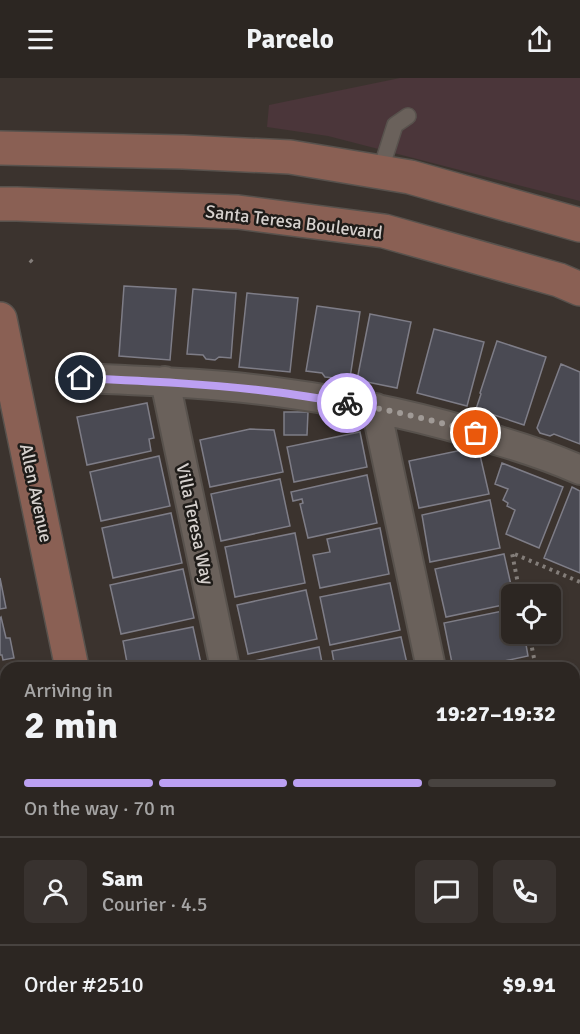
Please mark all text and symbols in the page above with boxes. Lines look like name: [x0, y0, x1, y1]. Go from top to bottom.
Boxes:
icon: menu: [24, 23, 57, 56]
text: Parcelo: [246, 23, 334, 56]
icon: share: [523, 23, 556, 56]
street label: Santa Teresa Boulevard: [204, 200, 384, 244]
pin: [55, 352, 106, 403]
icon: home: [64, 361, 97, 394]
courier: [317, 373, 377, 433]
icon: bike: [331, 387, 364, 420]
pin: [450, 407, 501, 458]
icon: bag: [459, 416, 492, 449]
street label: Allen Avenue: [15, 442, 57, 544]
street label: Villa Teresa Way: [171, 461, 219, 587]
map controls: [501, 584, 561, 644]
button: locate: [501, 584, 561, 644]
text: Arriving in: [24, 678, 113, 703]
text: 19:27–19:32: [436, 700, 556, 727]
text: 2 min: [24, 701, 118, 749]
text: On the way · 70 m: [24, 796, 175, 821]
button: person: [24, 860, 87, 923]
button: chat: [415, 860, 478, 923]
button: phone: [493, 860, 556, 923]
text: Sam: [102, 865, 143, 892]
text: Courier · 4.5: [102, 892, 208, 917]
text: Order #2510: [24, 971, 144, 998]
text: $9.91: [502, 971, 556, 998]

